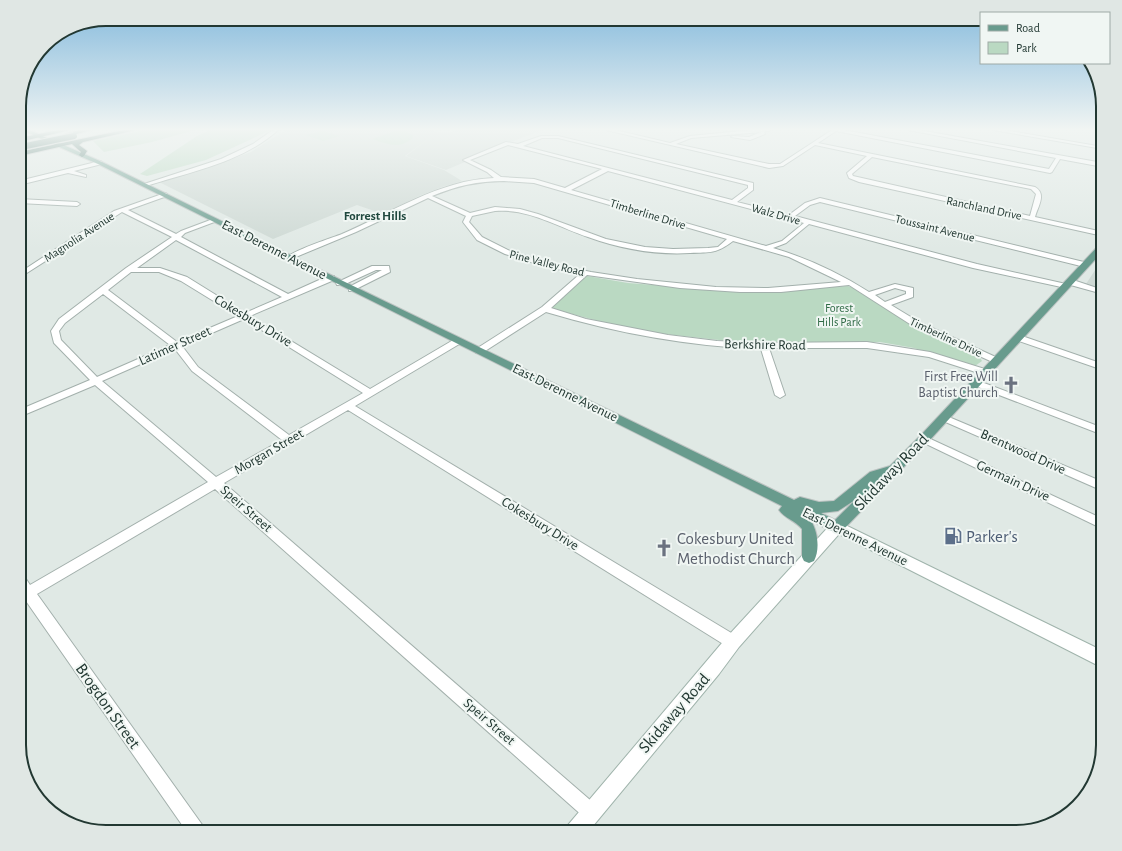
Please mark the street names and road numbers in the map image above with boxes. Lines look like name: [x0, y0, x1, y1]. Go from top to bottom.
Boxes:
street label: Ranchland Drive: [945, 194, 1023, 222]
street label: Timberline Drive: [609, 197, 687, 231]
street label: Walz Drive: [750, 201, 802, 227]
street label: Magnolia Avenue: [42, 210, 116, 264]
street label: Toussaint Avenue: [894, 212, 976, 244]
street label: East Derenne Avenue: [219, 218, 329, 282]
street label: Pine Valley Road: [508, 248, 586, 279]
street label: Cokesbury Drive: [212, 292, 294, 350]
street label: Timberline Drive: [908, 315, 984, 359]
street label: Latimer Street: [137, 324, 214, 368]
street label: Berkshire Road: [724, 337, 806, 353]
street label: East Derenne Avenue: [510, 361, 620, 425]
street label: Morgan Street: [232, 426, 307, 477]
street label: Brentwood Drive: [978, 427, 1068, 477]
street label: Skidaway Road: [851, 430, 932, 514]
street label: Germain Drive: [974, 458, 1052, 504]
street label: Speir Street: [217, 483, 275, 535]
street label: Cokesbury Drive: [499, 495, 581, 553]
street label: East Derenne Avenue: [800, 505, 910, 569]
street label: Brogdon Street: [72, 660, 144, 752]
street label: Skidaway Road: [635, 670, 714, 757]
street label: Speir Street: [460, 696, 518, 748]

